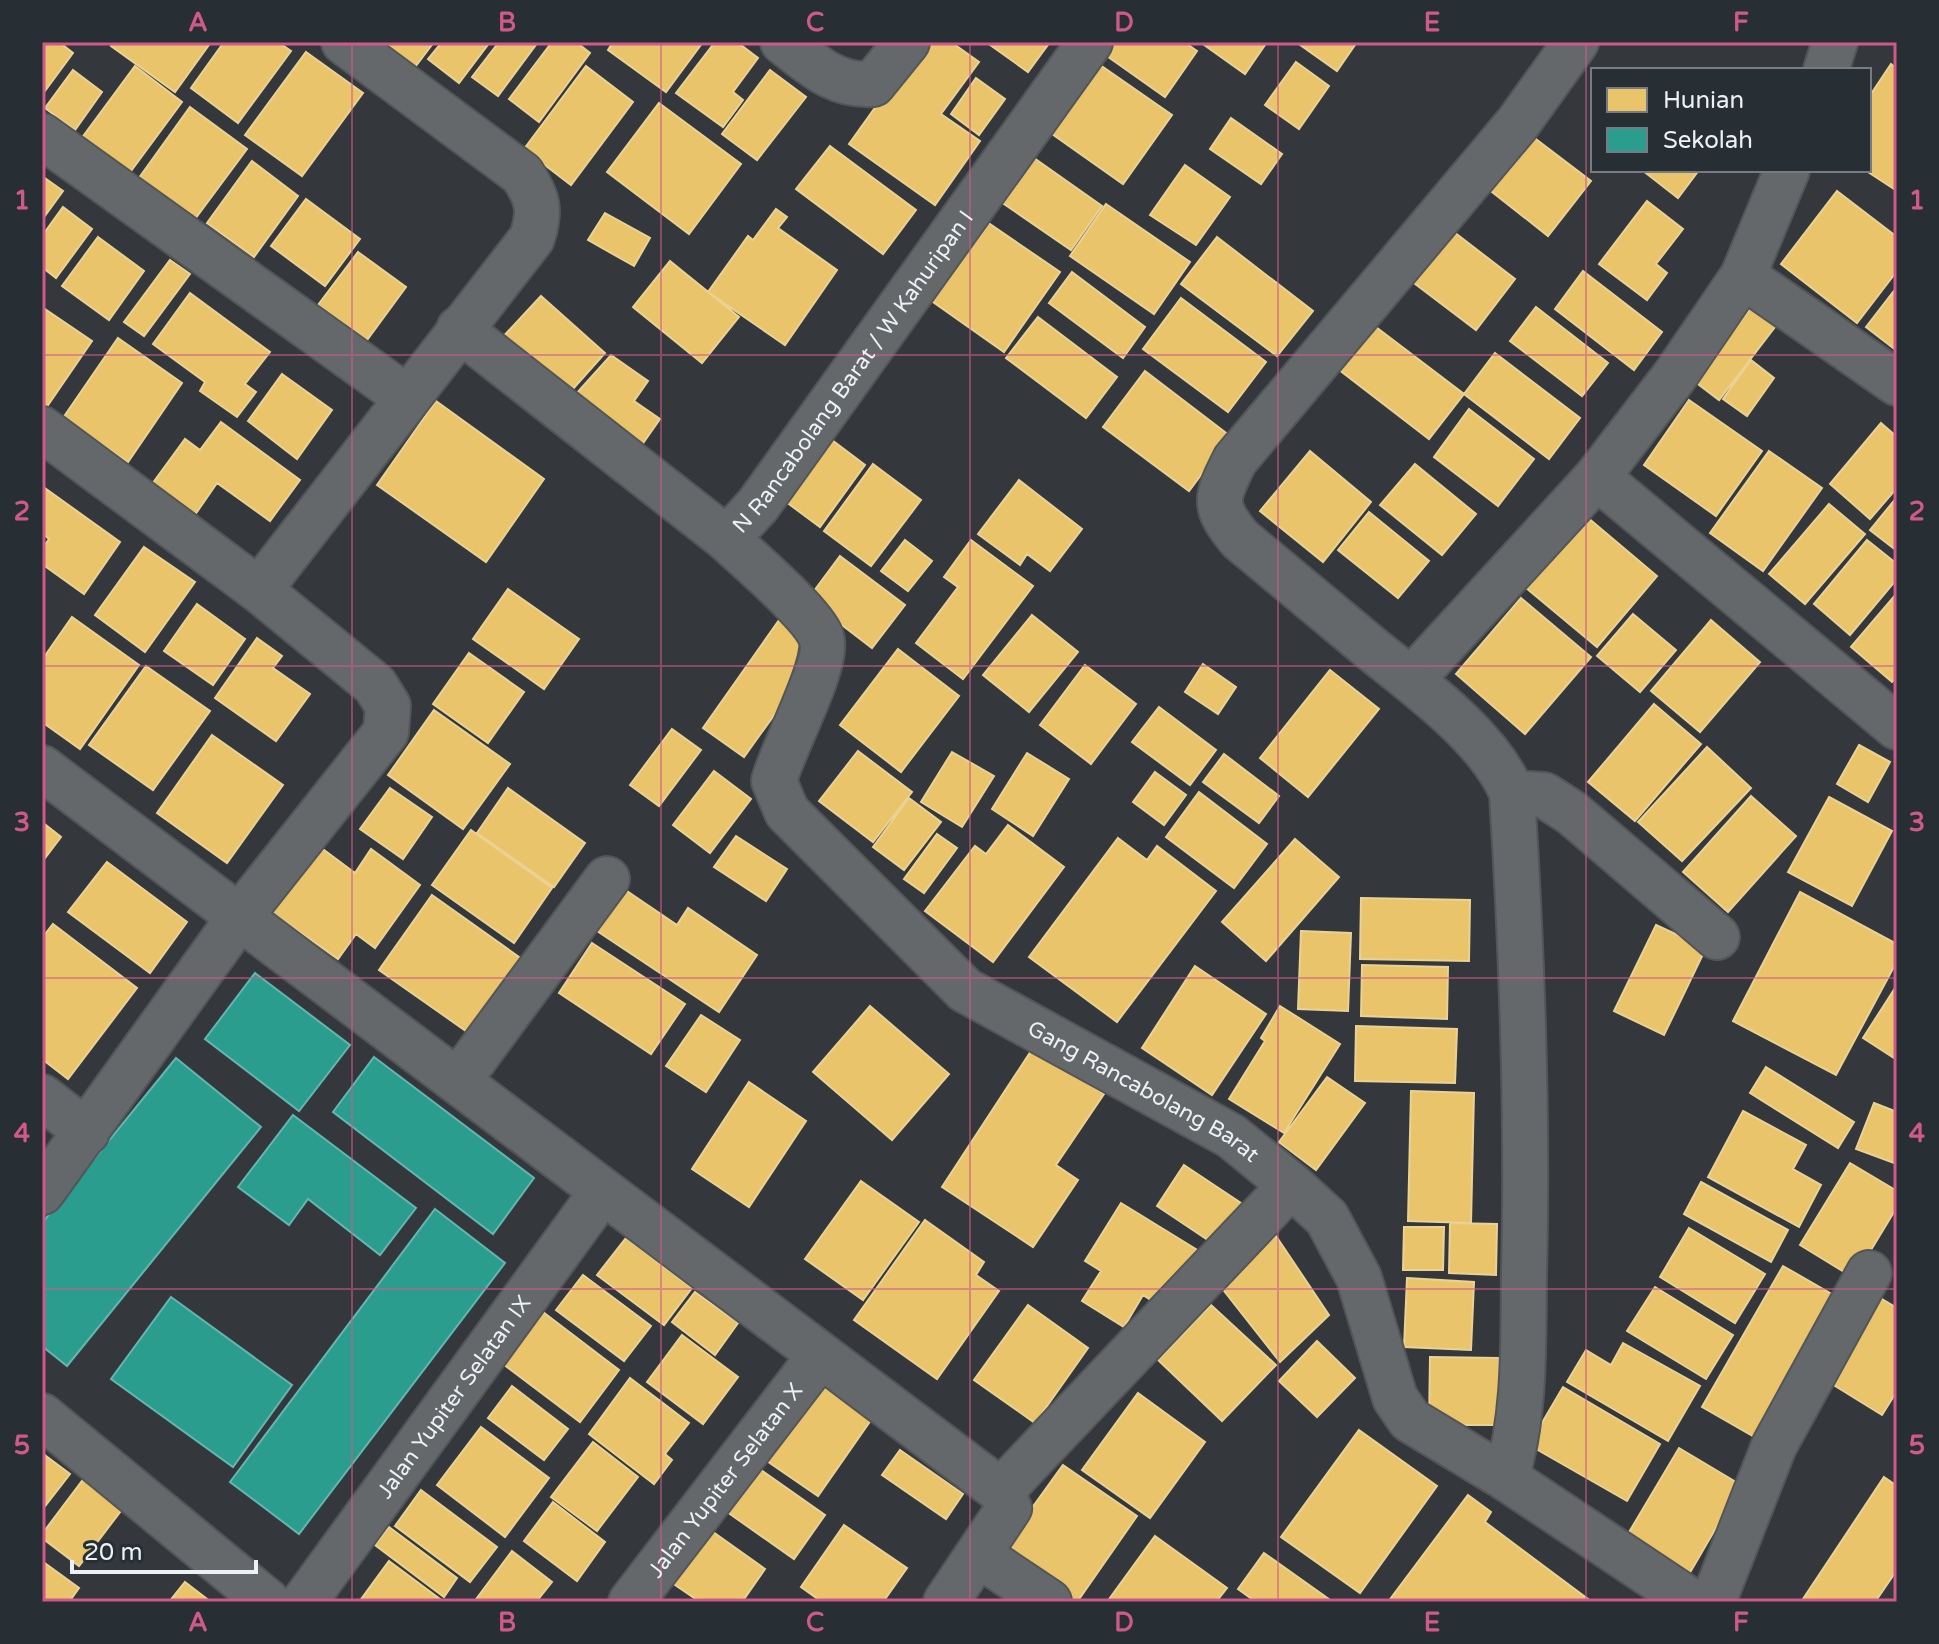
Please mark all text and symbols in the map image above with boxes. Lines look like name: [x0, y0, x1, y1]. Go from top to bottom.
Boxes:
text: A: [188, 7, 208, 38]
text: B: [498, 7, 516, 38]
text: C: [806, 7, 824, 38]
text: D: [1114, 7, 1134, 38]
text: E: [1424, 7, 1440, 38]
text: F: [1733, 7, 1749, 38]
legend: [1591, 68, 1871, 172]
text: Hunian: [1663, 86, 1744, 115]
text: Sekolah: [1663, 126, 1753, 155]
text: 1: [14, 185, 30, 216]
text: 1: [1909, 185, 1925, 216]
street label: N Rancabolang Barat / W Kahuripan I: [727, 206, 979, 539]
text: 2: [14, 496, 30, 527]
text: 2: [1909, 496, 1925, 527]
text: 3: [14, 807, 30, 838]
text: 3: [1909, 807, 1925, 838]
street label: Gang Rancabolang Barat: [1023, 1015, 1264, 1168]
text: 4: [14, 1118, 30, 1149]
text: 4: [1909, 1118, 1925, 1149]
street label: Jalan Yupiter Selatan IX: [372, 1291, 537, 1504]
street label: Jalan Yupiter Selatan X: [643, 1378, 808, 1583]
text: 5: [14, 1430, 30, 1461]
text: 5: [1909, 1430, 1925, 1461]
scale bar: [72, 1524, 256, 1574]
text: 20 m: [84, 1538, 142, 1567]
text: A: [188, 1607, 208, 1638]
text: B: [498, 1607, 516, 1638]
text: C: [806, 1607, 824, 1638]
text: D: [1114, 1607, 1134, 1638]
text: E: [1424, 1607, 1440, 1638]
text: F: [1733, 1607, 1749, 1638]

